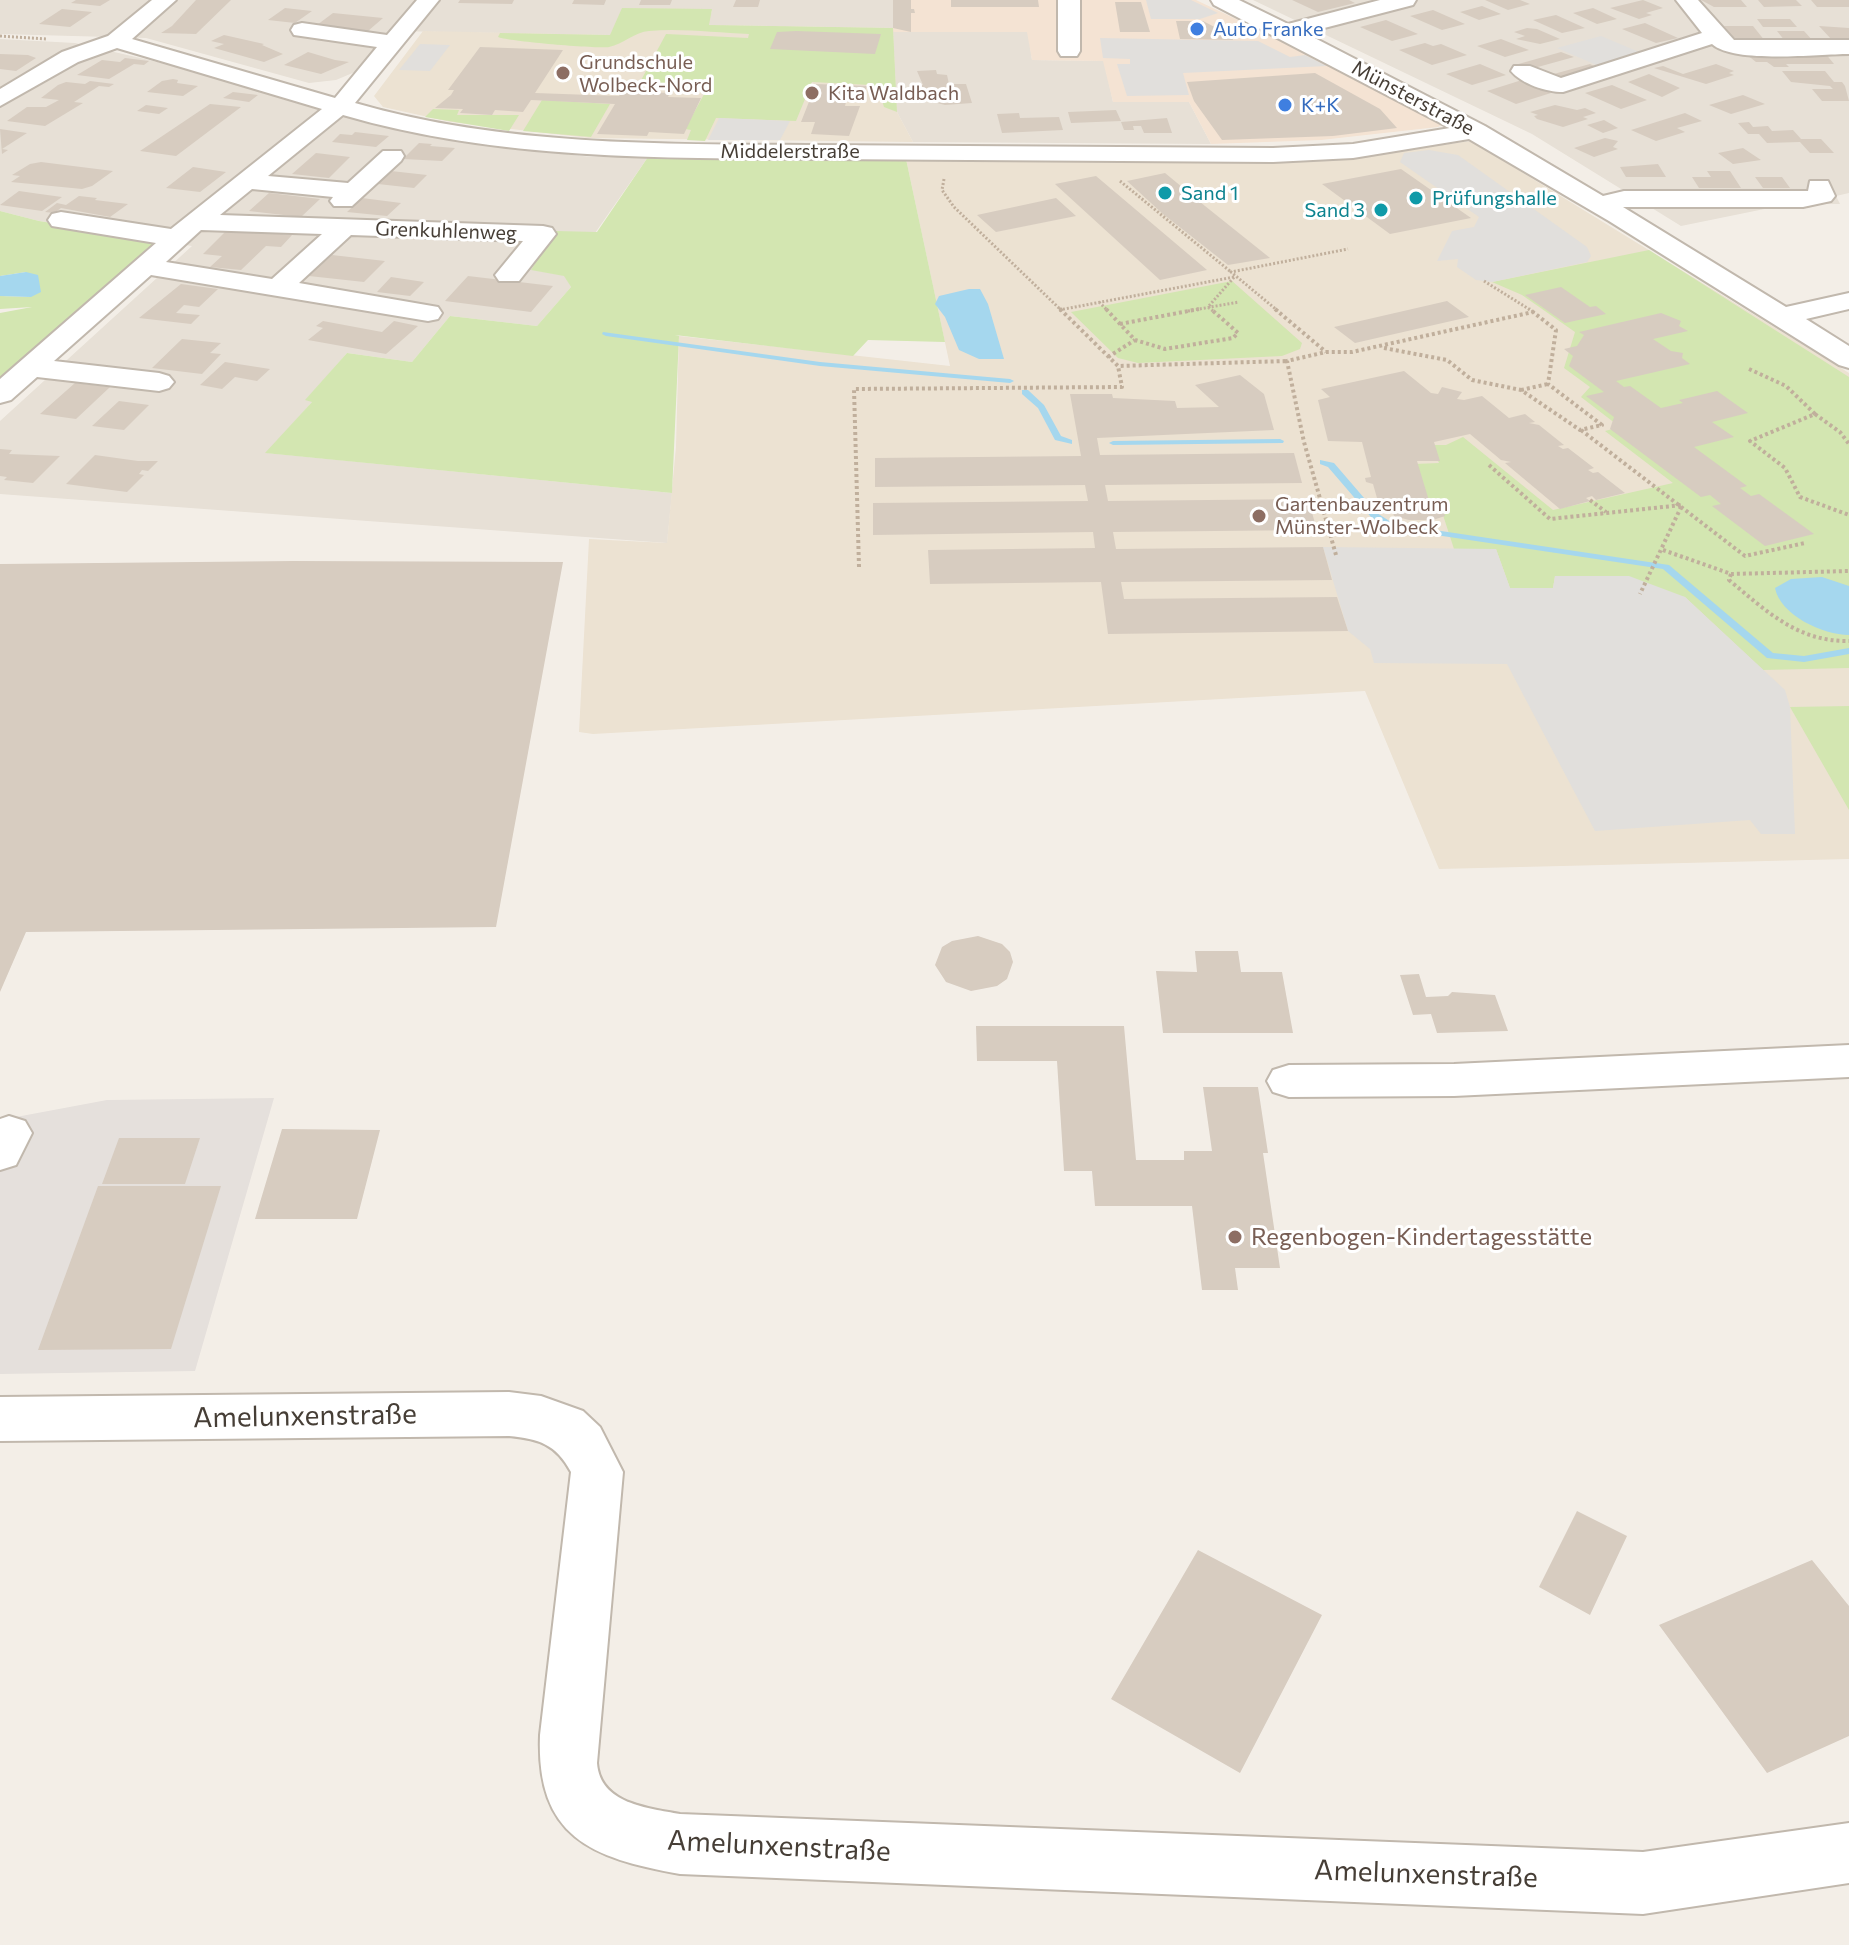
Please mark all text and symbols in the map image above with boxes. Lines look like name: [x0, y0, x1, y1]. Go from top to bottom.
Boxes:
place label: Auto Franke: [1213, 17, 1323, 41]
marker: Auto Franke: [1188, 20, 1206, 38]
place label: Grundschule Wolbeck-Nord: [579, 50, 712, 97]
street label: Münsterstraße: [1348, 56, 1478, 140]
marker: Grundschule Wolbeck-Nord: [554, 64, 572, 82]
place label: Kita Waldbach: [828, 81, 959, 105]
marker: Kita Waldbach: [803, 84, 821, 102]
place label: K+K: [1301, 93, 1340, 117]
marker: K+K: [1276, 96, 1294, 114]
street label: Middelerstraße: [720, 139, 860, 163]
place label: Sand 1: [1181, 181, 1239, 205]
marker: Sand 1: [1156, 184, 1174, 202]
place label: Prüfungshalle: [1432, 186, 1557, 210]
marker: Prüfungshalle: [1407, 189, 1425, 207]
place label: Sand 3: [1305, 198, 1365, 222]
marker: Sand 3: [1372, 201, 1390, 219]
street label: Grenkuhlenweg: [375, 217, 517, 245]
place label: Gartenbauzentrum Münster-Wolbeck: [1275, 492, 1448, 539]
marker: Gartenbauzentrum Münster-Wolbeck: [1250, 507, 1268, 525]
place label: Regenbogen-Kindertagesstätte: [1251, 1223, 1592, 1251]
marker: Regenbogen-Kindertagesstätte: [1226, 1228, 1244, 1246]
street label: Amelunxenstraße: [193, 1397, 417, 1435]
street label: Amelunxenstraße: [666, 1823, 892, 1869]
street label: Amelunxenstraße: [1314, 1853, 1538, 1895]

